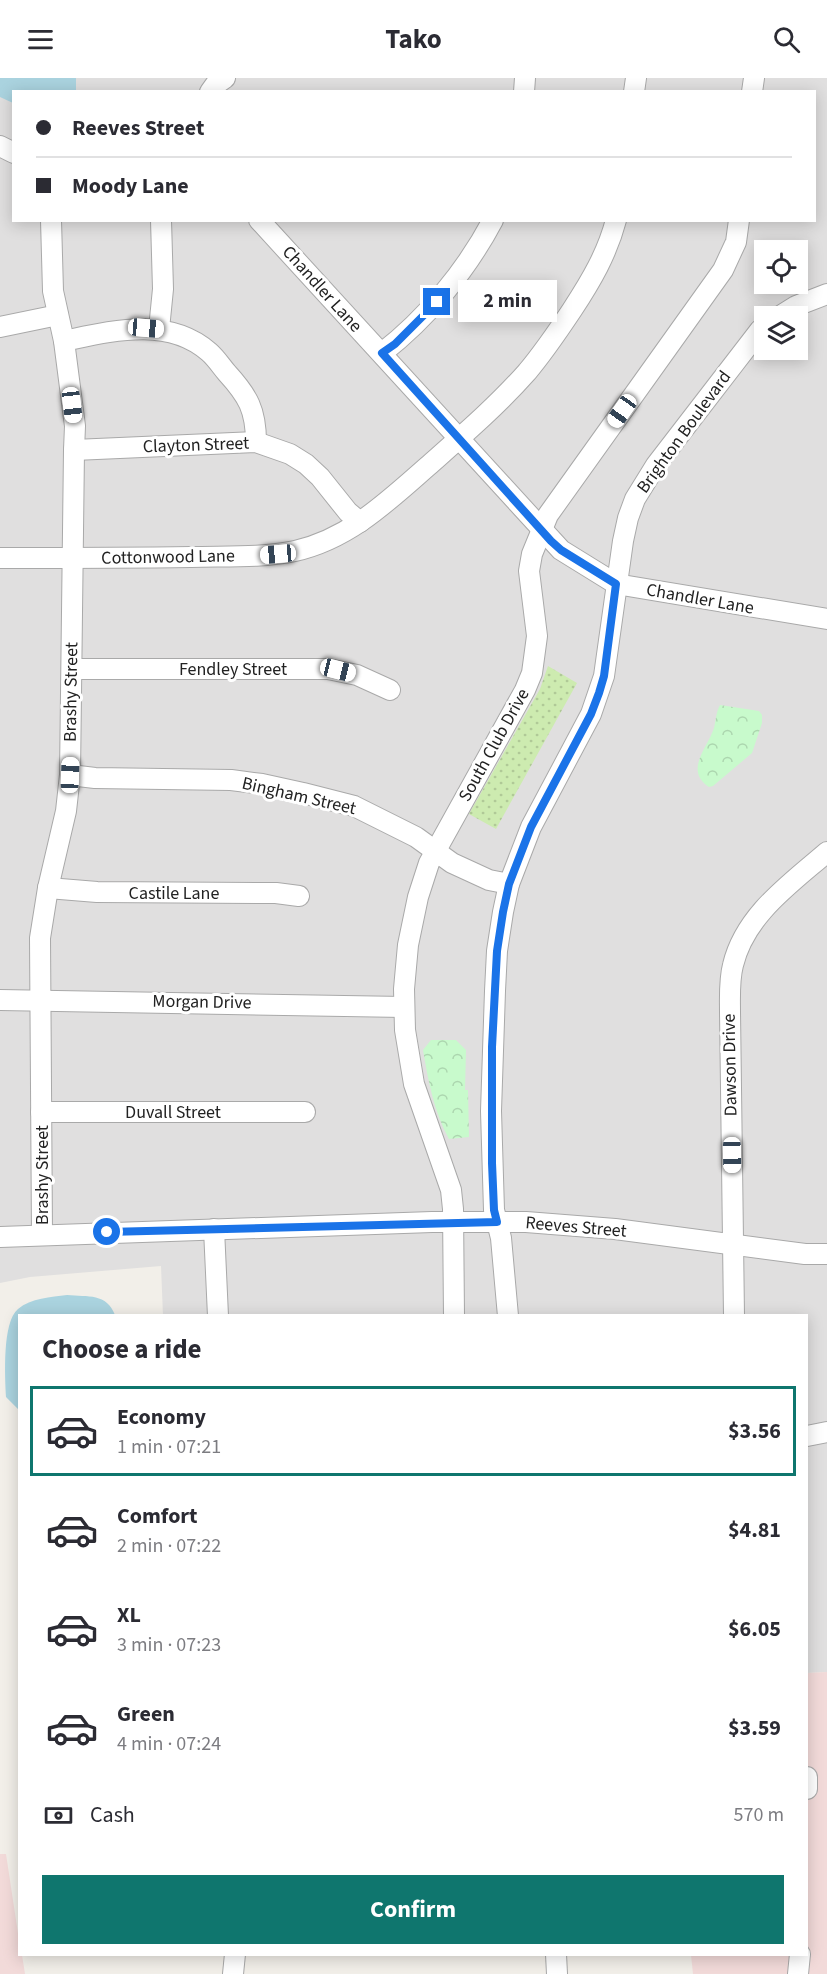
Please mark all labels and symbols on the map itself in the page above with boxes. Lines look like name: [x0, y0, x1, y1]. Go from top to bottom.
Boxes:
street label: Chandler Lane: [276, 240, 368, 338]
callout: 2 min: [458, 281, 557, 323]
route end: [423, 288, 450, 315]
car: [127, 317, 165, 339]
street label: Brighton Boulevard: [631, 366, 737, 498]
car: [61, 386, 83, 424]
car: [604, 391, 640, 431]
street label: Clayton Street: [142, 431, 250, 459]
street label: Cottonwood Lane: [101, 543, 235, 571]
car: [259, 543, 297, 565]
street label: Chandler Lane: [644, 577, 756, 621]
street label: Brashy Street: [58, 642, 84, 742]
street label: Fendley Street: [179, 657, 287, 682]
car: [318, 657, 358, 683]
street label: South Club Drive: [453, 684, 535, 806]
car: [60, 757, 80, 793]
street label: Bingham Street: [239, 771, 359, 821]
street label: Castile Lane: [129, 881, 219, 906]
street label: Morgan Drive: [152, 989, 252, 1015]
street label: Dawson Drive: [717, 1013, 743, 1117]
street label: Duvall Street: [125, 1100, 221, 1125]
street label: Brashy Street: [30, 1125, 55, 1225]
car: [723, 1137, 741, 1173]
street label: Reeves Street: [524, 1210, 628, 1244]
route start: [93, 1218, 120, 1245]

